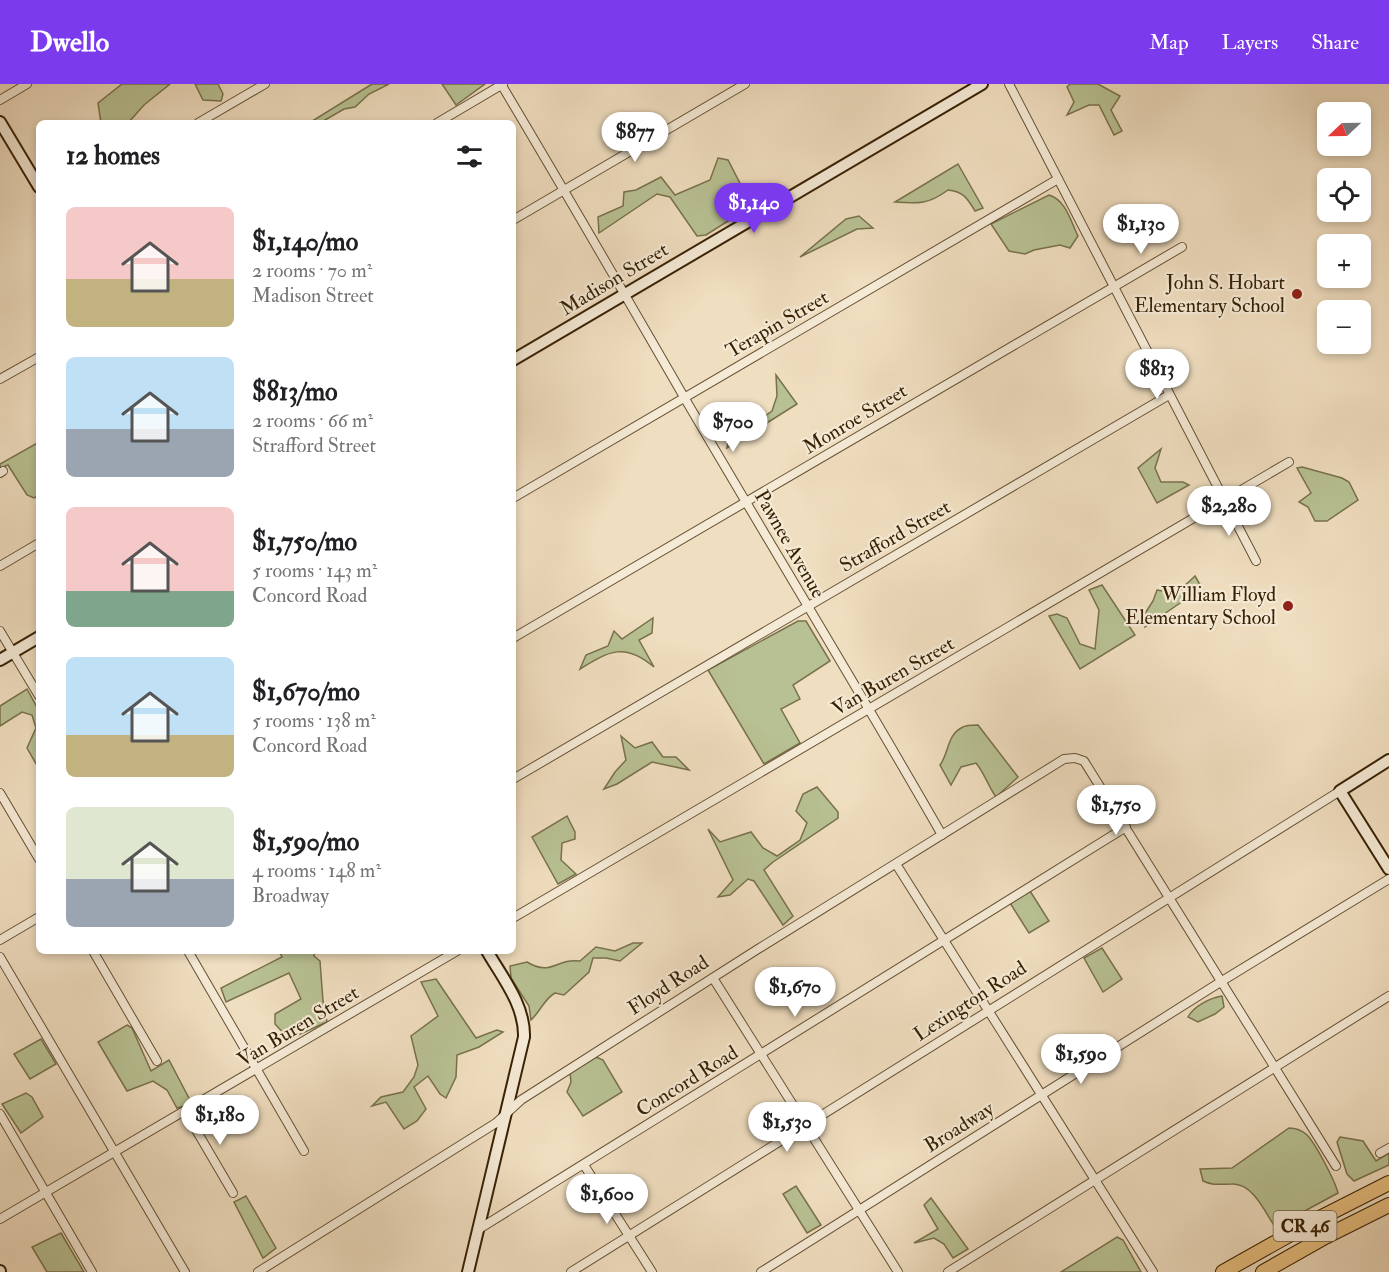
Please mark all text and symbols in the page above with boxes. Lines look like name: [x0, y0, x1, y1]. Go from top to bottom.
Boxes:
text: Dwello: [30, 25, 109, 60]
text: Map: [1149, 29, 1189, 56]
text: Layers: [1222, 29, 1278, 56]
text: Share: [1311, 29, 1359, 56]
north arrow: [1317, 102, 1371, 156]
map controls: [1317, 102, 1371, 354]
pin: $877: [599, 112, 671, 163]
text: $877: [615, 119, 655, 144]
text: 12 homes: [66, 140, 160, 172]
icon: filters: [453, 140, 486, 173]
button: locate: [1317, 168, 1371, 222]
pin: $1,140: [705, 183, 803, 234]
text: $1,140: [728, 190, 780, 215]
pin: $1,130: [1092, 204, 1190, 255]
text: $1,130: [1117, 211, 1165, 236]
text: $1,140/mo: [252, 226, 358, 258]
icon: home: [114, 231, 186, 303]
button: +: [1317, 234, 1371, 288]
street label: Madison Street: [555, 237, 673, 321]
text: 2 rooms · 70 m²: [252, 258, 372, 283]
place label: John S. Hobart Elementary School: [1134, 270, 1286, 318]
text: Madison Street: [252, 283, 374, 308]
street label: Terapin Street: [721, 284, 834, 364]
marker: John S. Hobart Elementary School: [1290, 287, 1304, 301]
button: −: [1317, 300, 1371, 354]
pin: $813: [1121, 349, 1193, 400]
text: $813: [1139, 356, 1175, 381]
text: $813/mo: [252, 376, 338, 408]
street label: Monroe Street: [799, 378, 912, 460]
icon: home: [114, 381, 186, 453]
pin: $700: [697, 402, 769, 453]
text: 2 rooms · 66 m²: [252, 408, 373, 433]
text: $700: [713, 409, 753, 434]
text: Strafford Street: [252, 433, 376, 458]
street label: Pawnee Avenue: [749, 485, 831, 603]
pin: $2,280: [1180, 486, 1278, 537]
text: $2,280: [1201, 493, 1257, 518]
street label: Strafford Street: [835, 494, 955, 578]
text: $1,750/mo: [252, 526, 357, 558]
icon: home: [114, 531, 186, 603]
text: 5 rooms · 143 m²: [252, 558, 377, 583]
place label: William Floyd Elementary School: [1125, 582, 1276, 630]
text: Concord Road: [252, 583, 367, 608]
marker: William Floyd Elementary School: [1281, 599, 1295, 613]
street label: Van Buren Street: [827, 631, 959, 721]
text: $1,670/mo: [252, 676, 360, 708]
icon: home: [114, 681, 186, 753]
text: 5 rooms · 138 m²: [252, 708, 376, 733]
text: Concord Road: [252, 733, 367, 758]
pin: $1,750: [1067, 785, 1165, 836]
text: $1,750: [1091, 792, 1141, 817]
text: $1,590/mo: [252, 826, 359, 858]
icon: home: [114, 831, 186, 903]
text: 4 rooms · 148 m²: [252, 858, 381, 883]
text: Broadway: [252, 883, 329, 908]
street label: Floyd Road: [623, 950, 713, 1020]
street label: Lexington Road: [909, 955, 1031, 1047]
pin: $1,670: [746, 967, 844, 1018]
text: $1,670: [769, 974, 821, 999]
street label: Van Buren Street: [233, 980, 364, 1072]
pin: $1,590: [1032, 1034, 1130, 1085]
street label: Concord Road: [631, 1040, 743, 1122]
text: $1,590: [1055, 1041, 1107, 1066]
pin: $1,180: [171, 1095, 269, 1146]
street label: Broadway: [920, 1095, 999, 1158]
text: $1,180: [195, 1102, 245, 1127]
pin: $1,530: [738, 1102, 836, 1153]
text: $1,530: [762, 1109, 812, 1134]
pin: $1,600: [558, 1174, 656, 1225]
text: $1,600: [580, 1181, 634, 1206]
road number: CR 46: [1274, 1211, 1336, 1241]

